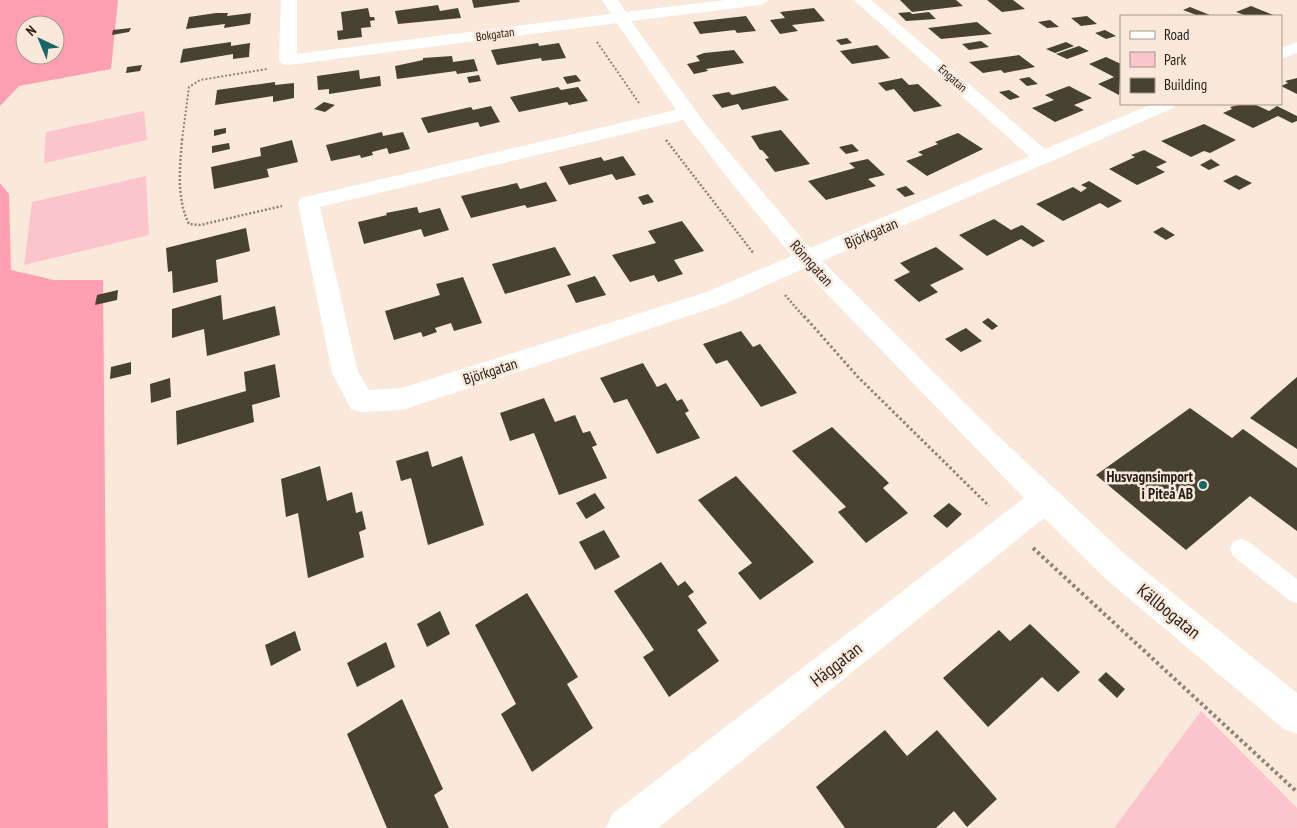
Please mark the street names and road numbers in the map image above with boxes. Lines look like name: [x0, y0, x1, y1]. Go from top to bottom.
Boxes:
street label: Bokgatan: [475, 24, 515, 44]
street label: Engatan: [935, 61, 971, 95]
street label: Björkgatan: [842, 213, 900, 253]
street label: Rönngatan: [786, 236, 838, 290]
street label: Björkgatan: [461, 353, 519, 389]
street label: Källbogatan: [1133, 578, 1205, 644]
street label: Häggatan: [805, 637, 867, 691]

